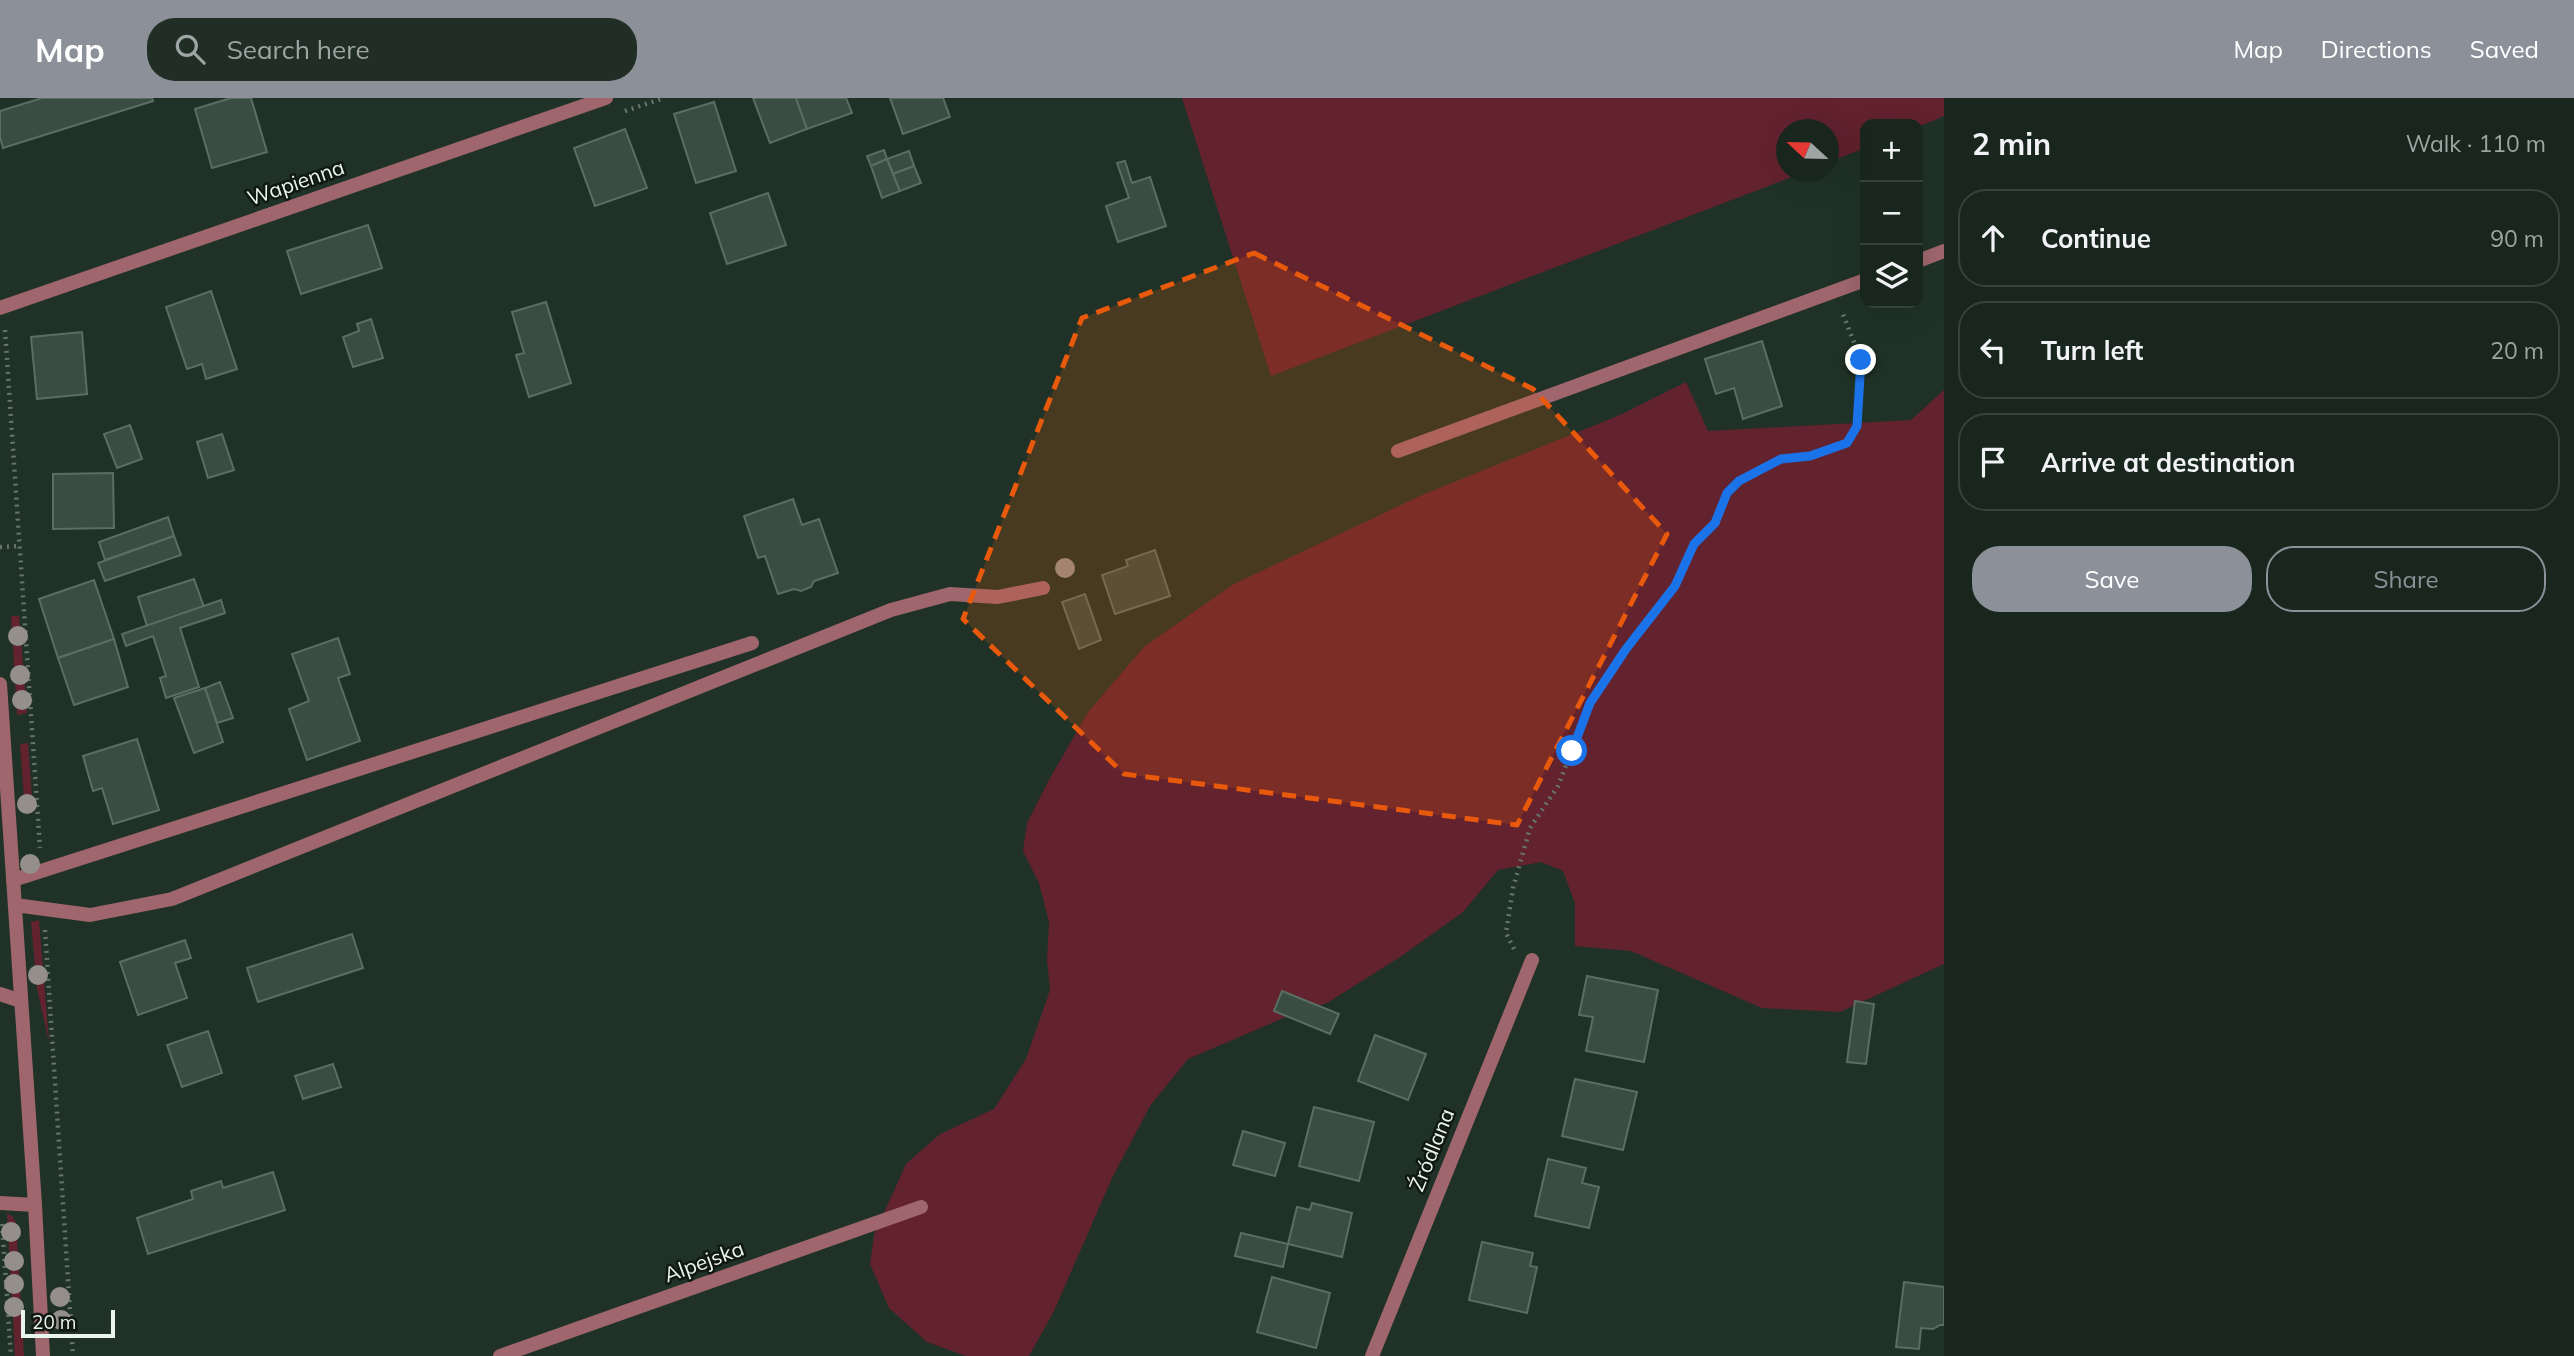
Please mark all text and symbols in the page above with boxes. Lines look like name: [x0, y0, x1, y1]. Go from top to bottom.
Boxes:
search box: [147, 18, 637, 81]
text: Map: [35, 29, 105, 70]
icon: search: [171, 30, 209, 68]
text: Search here: [227, 33, 370, 66]
text: Map: [2233, 34, 2283, 64]
text: Directions: [2321, 34, 2432, 64]
text: Saved: [2470, 34, 2539, 64]
north arrow: [1776, 119, 1839, 182]
map controls: [1860, 119, 1923, 308]
button: +: [1860, 119, 1923, 182]
text: 2 min: [1972, 125, 2051, 163]
text: Walk · 110 m: [2406, 129, 2546, 158]
street label: Wapienna: [244, 153, 348, 211]
button: −: [1860, 182, 1923, 245]
icon: ahead: [1974, 219, 2012, 257]
text: Continue: [2041, 222, 2151, 255]
text: 90 m: [2490, 224, 2544, 253]
button: layers: [1860, 245, 1923, 308]
icon: left: [1974, 331, 2012, 369]
text: Turn left: [2041, 334, 2143, 367]
text: 20 m: [2490, 336, 2544, 365]
route end: [1845, 344, 1876, 375]
icon: arrive: [1974, 443, 2012, 481]
text: Arrive at destination: [2041, 446, 2296, 479]
button: Save: [1972, 546, 2252, 612]
button: Share: [2266, 546, 2546, 612]
route start: [1556, 735, 1587, 766]
street label: Źródlana: [1403, 1104, 1459, 1195]
street label: Alpejska: [660, 1235, 747, 1288]
scale bar: [21, 1307, 116, 1339]
text: 20 m: [32, 1310, 76, 1334]

